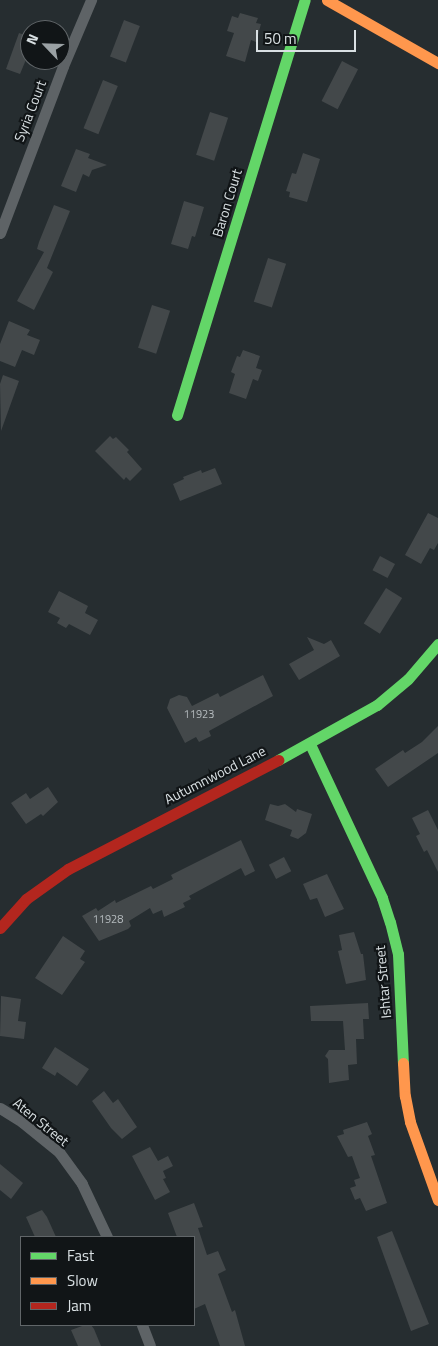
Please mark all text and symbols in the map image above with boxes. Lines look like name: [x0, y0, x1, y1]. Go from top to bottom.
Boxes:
north arrow: [20, 20, 70, 70]
scale bar: [258, 20, 358, 52]
text: 50 m: [264, 27, 297, 50]
text: N: [20, 30, 43, 48]
street label: Syria Court: [11, 78, 49, 144]
street label: Baron Court: [209, 167, 245, 239]
house number: 11923: [184, 707, 214, 721]
street label: Autumnwood Lane: [162, 742, 268, 808]
house number: 11928: [93, 912, 123, 926]
street label: Ishtar Street: [371, 945, 395, 1019]
street label: Aten Street: [10, 1094, 72, 1150]
legend: [20, 1236, 195, 1326]
text: Fast: [67, 1244, 94, 1267]
text: Slow: [67, 1269, 98, 1292]
text: Jam: [67, 1294, 91, 1317]

